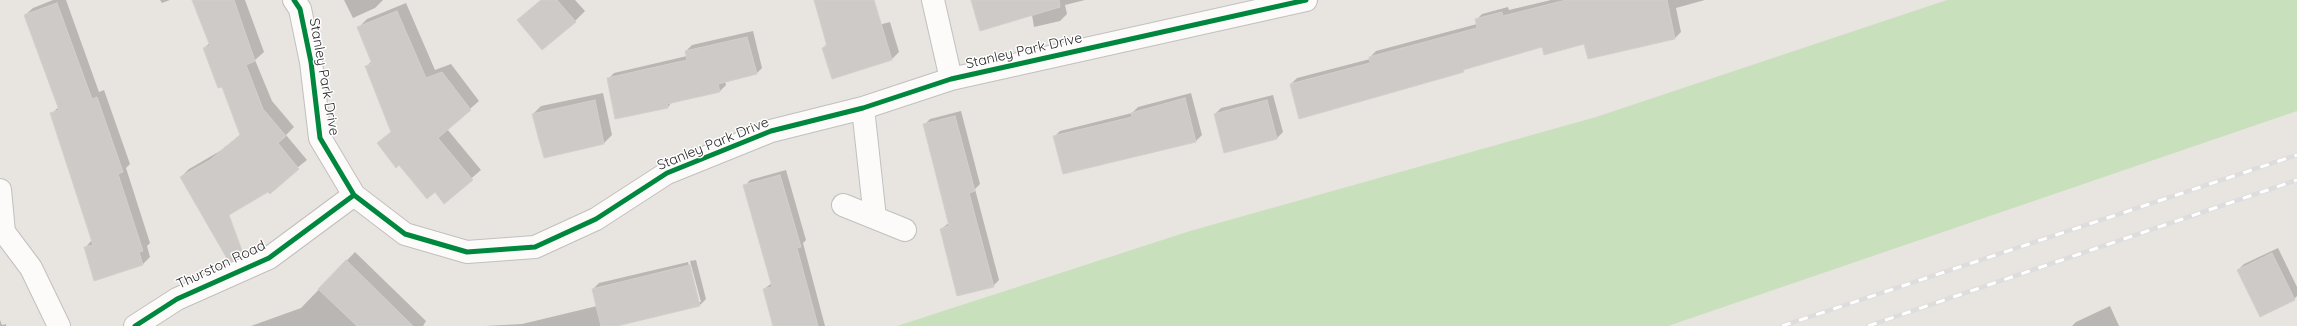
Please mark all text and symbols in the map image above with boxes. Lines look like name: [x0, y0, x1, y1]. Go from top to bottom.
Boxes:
street label: Stanley Park Drive: [305, 17, 343, 137]
street label: Stanley Park Drive: [964, 29, 1084, 73]
street label: Stanley Park Drive: [655, 114, 771, 174]
street label: Thurston Road: [174, 237, 268, 293]

